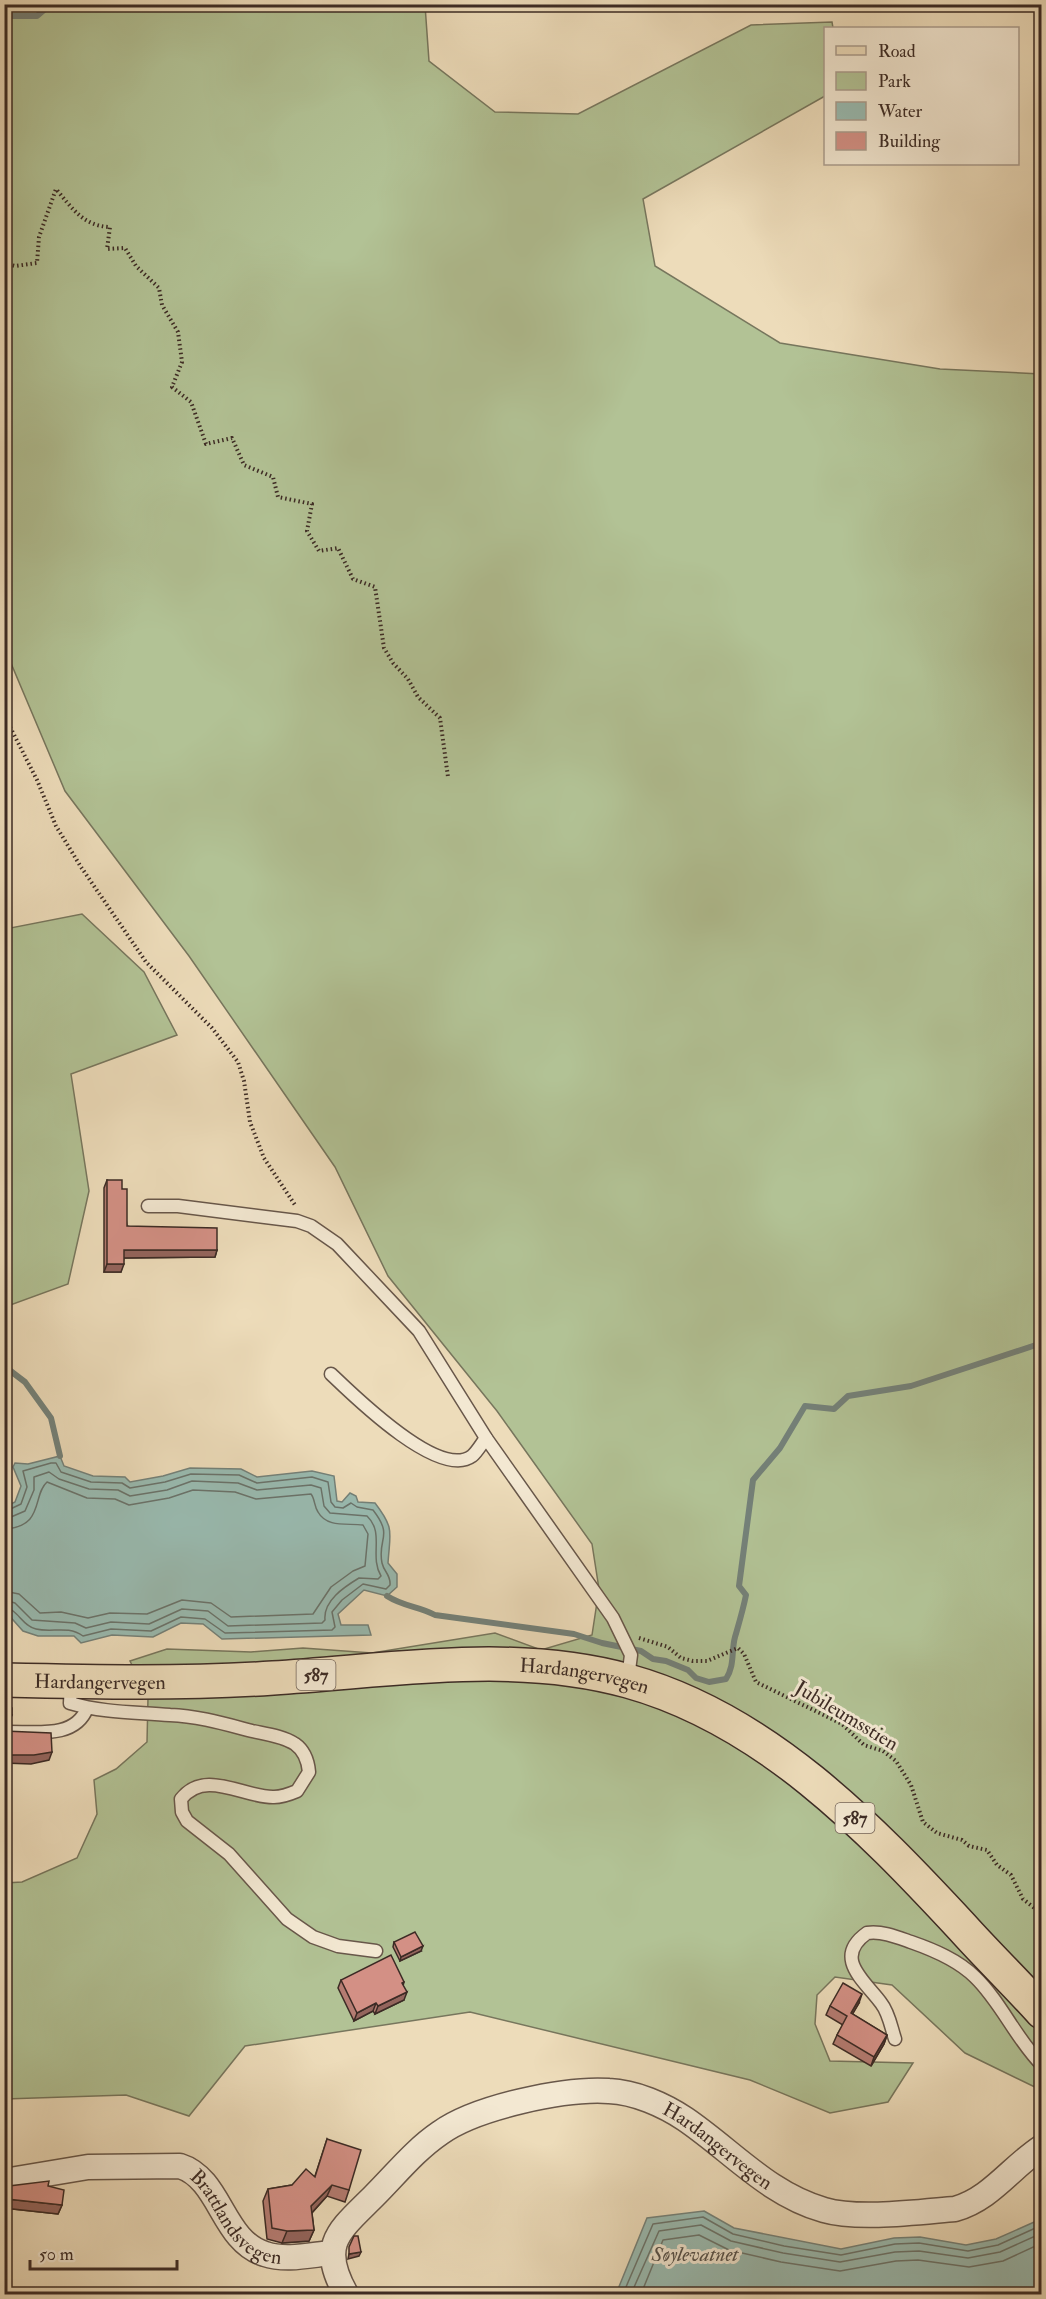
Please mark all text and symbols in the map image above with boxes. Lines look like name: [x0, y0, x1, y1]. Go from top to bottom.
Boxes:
legend: [824, 27, 1019, 165]
text: Road: [878, 40, 916, 63]
text: Park: [878, 70, 911, 93]
text: Water: [877, 100, 922, 123]
text: Building: [878, 130, 941, 153]
street label: Hardangervegen: [519, 1653, 653, 1700]
road number: 587: [296, 1660, 336, 1690]
street label: Hardangervegen: [34, 1669, 166, 1695]
street label: Jubileumsstien: [790, 1674, 903, 1756]
road number: 587: [836, 1803, 874, 1833]
street label: Hardangervegen: [658, 2097, 777, 2195]
street label: Brattlandsvegen: [185, 2164, 283, 2270]
scale bar: [30, 2233, 177, 2271]
water label: Søylevatnet: [651, 2241, 739, 2268]
text: 50 m: [39, 2243, 74, 2266]

